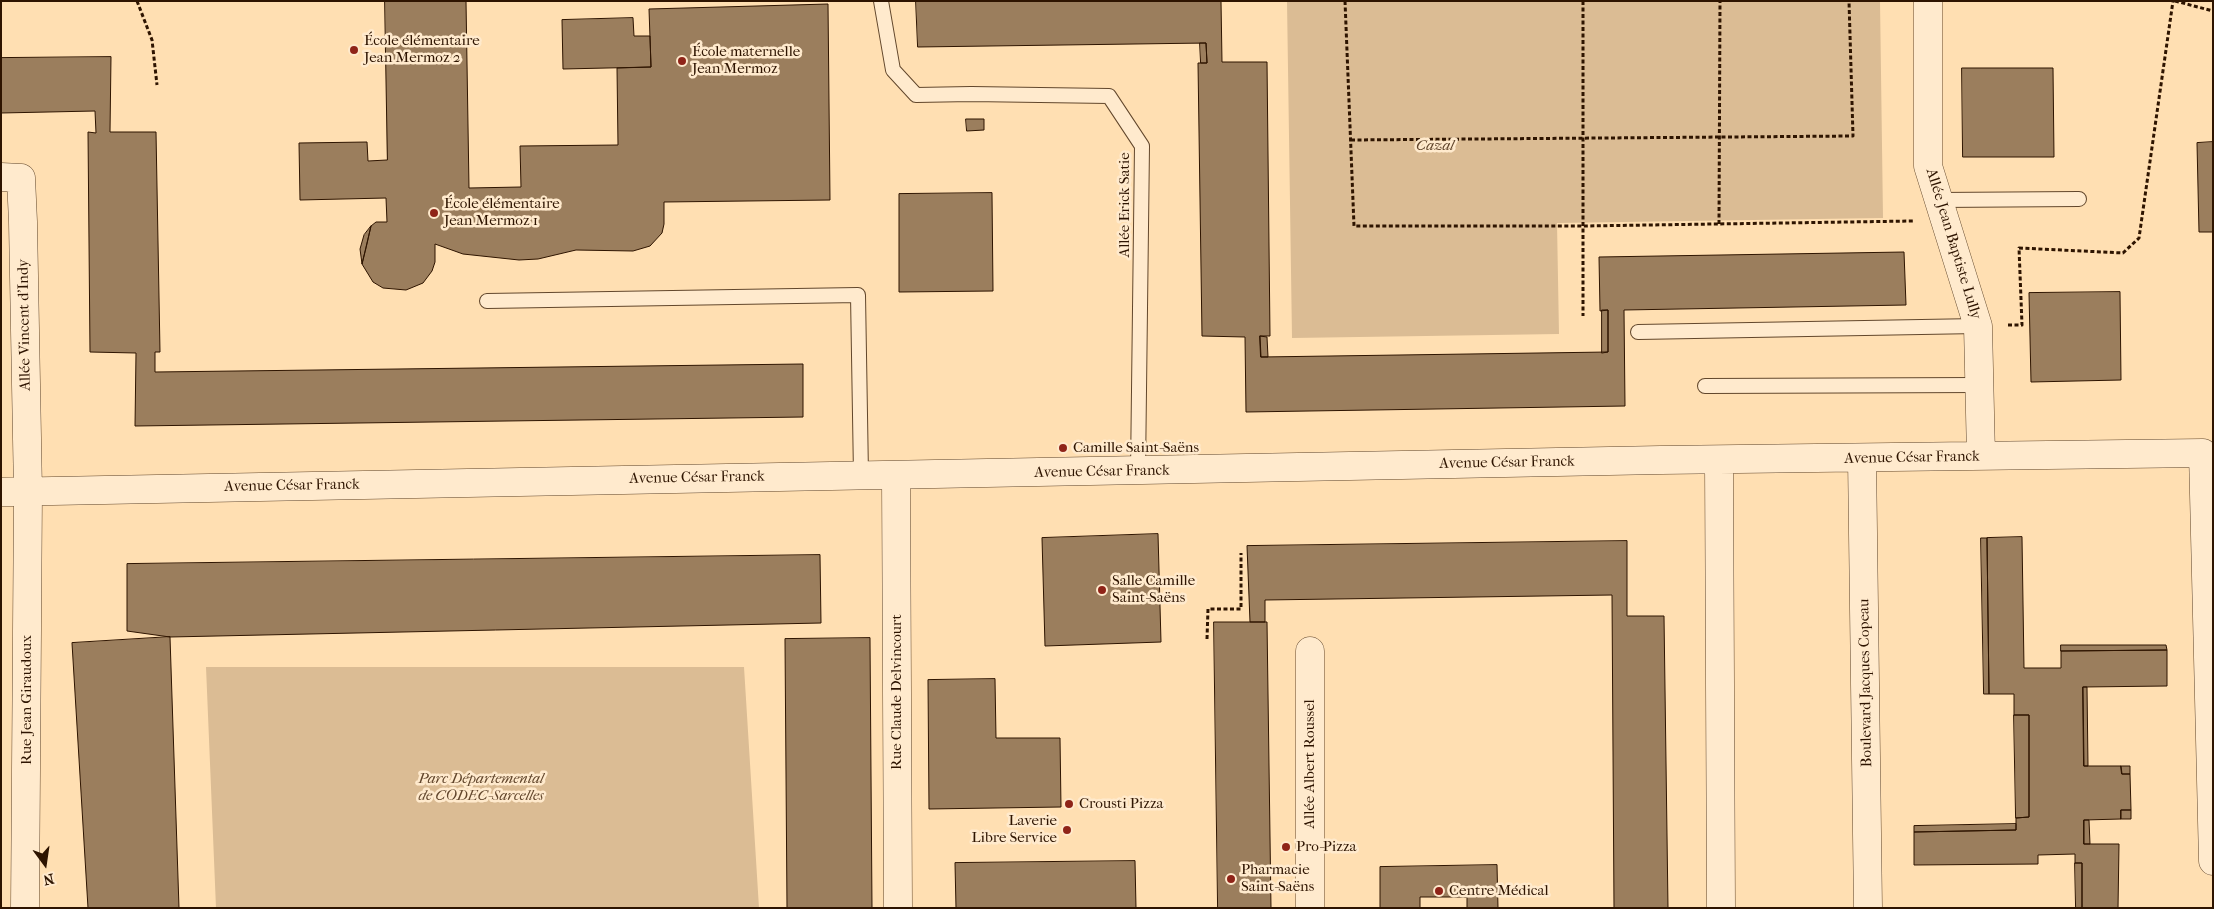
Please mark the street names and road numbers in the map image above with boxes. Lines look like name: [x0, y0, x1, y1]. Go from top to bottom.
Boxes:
street label: Allée Erick Satie: [1116, 152, 1134, 258]
street label: Allée Jean Baptiste Lully: [1921, 166, 1985, 322]
street label: Allée Vincent d'Indy: [15, 259, 35, 391]
street label: Avenue César Franck: [1844, 448, 1980, 468]
street label: Avenue César Franck: [1439, 453, 1575, 473]
street label: Avenue César Franck: [1034, 462, 1170, 482]
street label: Avenue César Franck: [629, 468, 765, 488]
street label: Avenue César Franck: [224, 476, 360, 496]
street label: Boulevard Jacques Copeau: [1856, 598, 1876, 768]
street label: Rue Claude Delvincourt: [888, 614, 906, 770]
street label: Rue Jean Giraudoux: [18, 635, 36, 765]
street label: Allée Albert Roussel: [1301, 699, 1319, 829]

